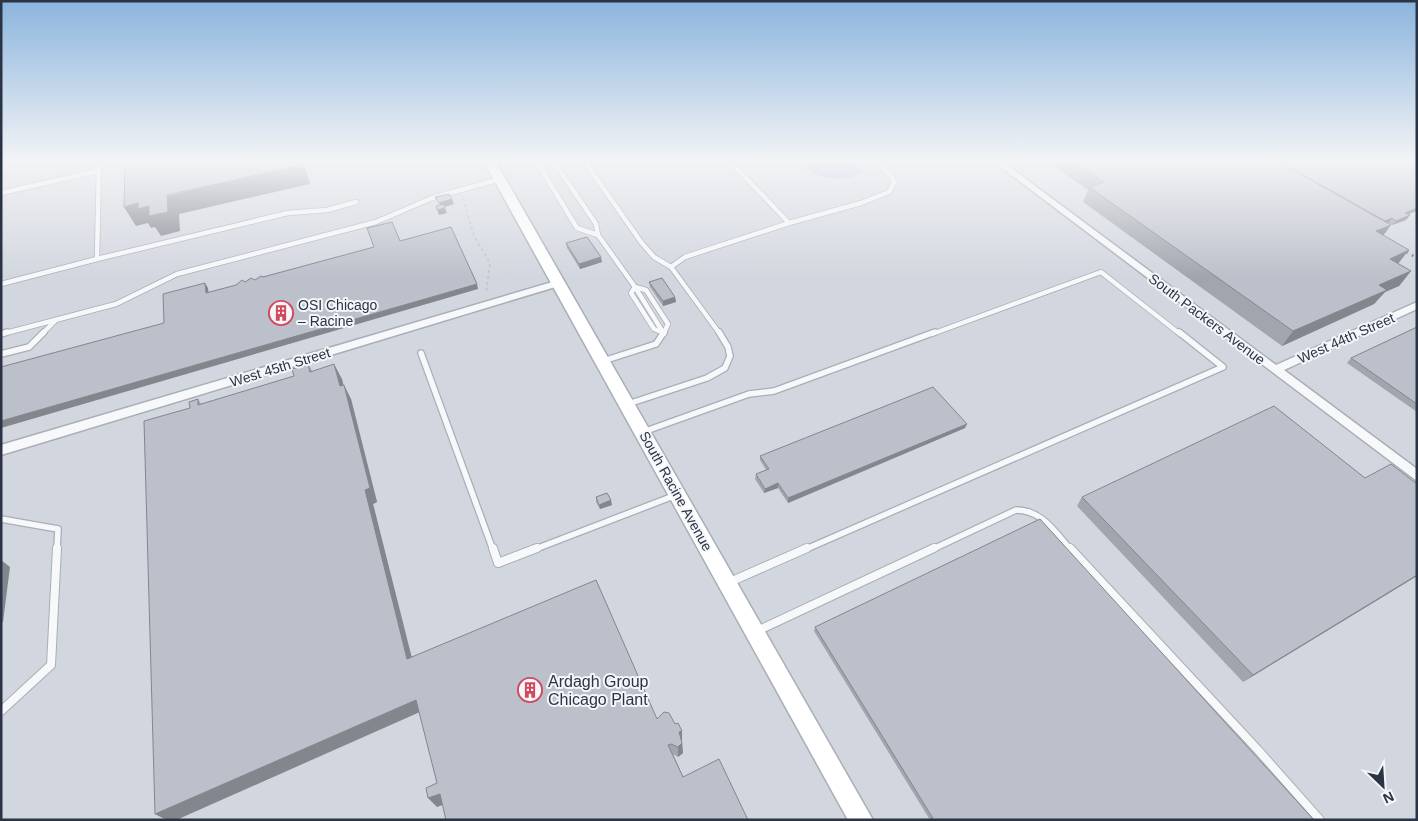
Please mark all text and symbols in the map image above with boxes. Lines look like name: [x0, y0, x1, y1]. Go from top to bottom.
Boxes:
street label: South Packers Avenue: [1146, 270, 1268, 368]
place label: OSI Chicago – Racine: [298, 297, 378, 329]
building icon: OSI Chicago – Racine: [268, 300, 294, 326]
street label: West 44th Street: [1295, 309, 1397, 366]
street label: West 45th Street: [228, 344, 332, 390]
street label: South Racine Avenue: [636, 428, 716, 554]
place label: Ardagh Group Chicago Plant: [548, 673, 649, 708]
building icon: Ardagh Group Chicago Plant: [517, 677, 543, 703]
north arrow: [1358, 761, 1408, 811]
text: N: [1381, 788, 1396, 807]

